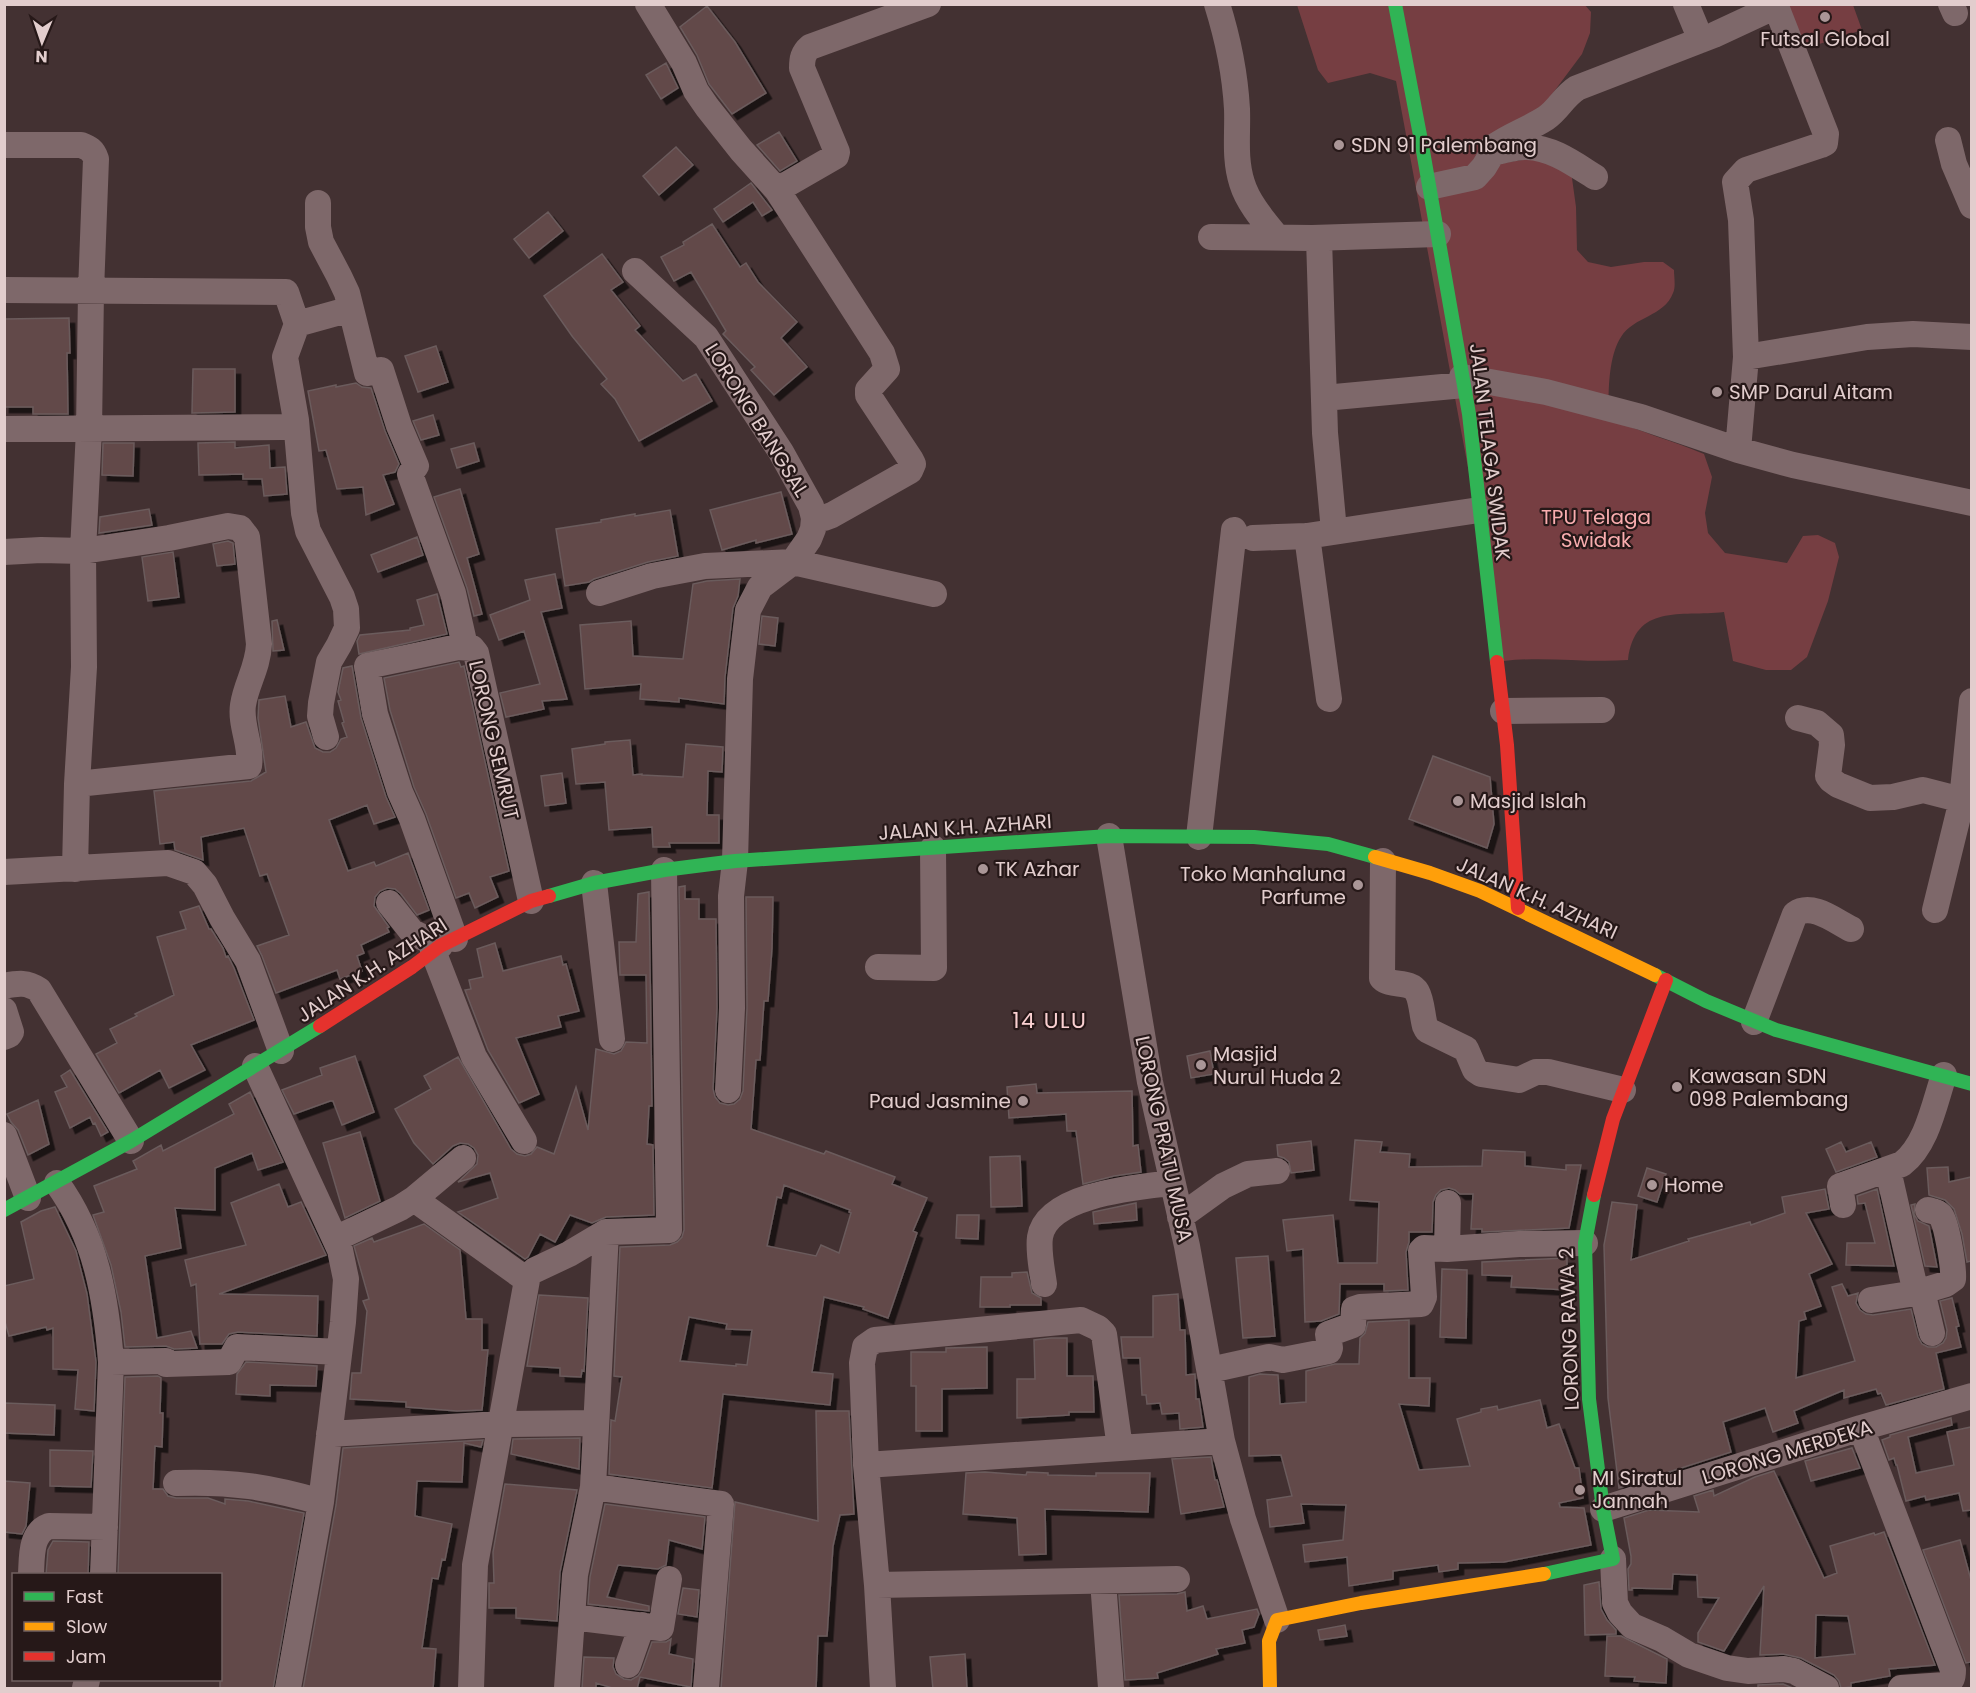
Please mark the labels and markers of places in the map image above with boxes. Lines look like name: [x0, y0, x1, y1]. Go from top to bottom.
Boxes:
marker: Futsal Global: [1818, 10, 1832, 24]
place label: Futsal Global: [1760, 25, 1890, 53]
place label: SDN 91 Palembang: [1351, 131, 1537, 159]
marker: SDN 91 Palembang: [1332, 138, 1346, 152]
place label: SMP Darul Aitam: [1729, 378, 1893, 406]
marker: SMP Darul Aitam: [1710, 385, 1724, 399]
place label: Masjid Islah: [1470, 787, 1587, 815]
marker: Masjid Islah: [1451, 794, 1465, 808]
place label: TK Azhar: [995, 855, 1080, 883]
place label: Toko Manhaluna Parfume: [1180, 860, 1346, 911]
marker: TK Azhar: [976, 862, 990, 876]
marker: Toko Manhaluna Parfume: [1351, 878, 1365, 892]
place label: Masjid Nurul Huda 2: [1213, 1040, 1341, 1091]
marker: Masjid Nurul Huda 2: [1194, 1058, 1208, 1072]
place label: Kawasan SDN 098 Palembang: [1689, 1062, 1849, 1113]
marker: Kawasan SDN 098 Palembang: [1670, 1080, 1684, 1094]
place label: Paud Jasmine: [869, 1087, 1011, 1115]
marker: Paud Jasmine: [1016, 1094, 1030, 1108]
place label: Home: [1664, 1171, 1724, 1199]
marker: Home: [1645, 1178, 1659, 1192]
place label: MI Siratul Jannah: [1592, 1464, 1682, 1515]
marker: MI Siratul Jannah: [1573, 1483, 1587, 1497]

